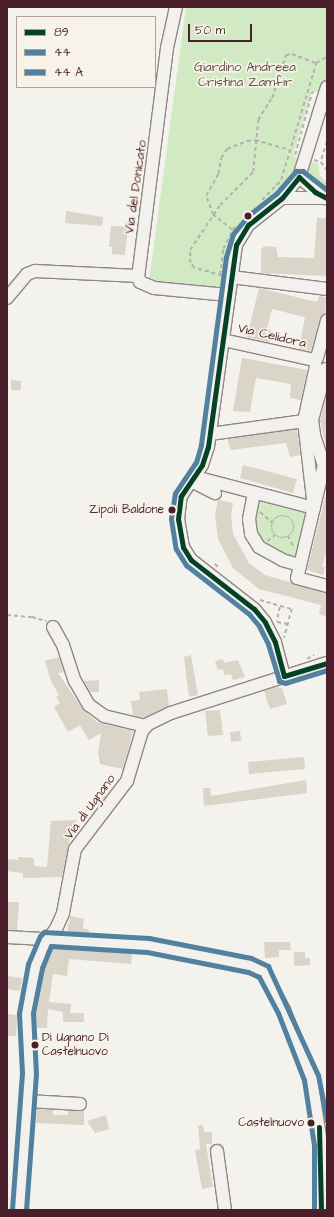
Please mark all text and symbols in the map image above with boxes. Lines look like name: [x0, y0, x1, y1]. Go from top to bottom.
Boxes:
legend: [16, 16, 156, 88]
scale bar: [190, 16, 254, 42]
text: 50 m: [195, 22, 225, 39]
text: 89: [54, 24, 69, 41]
text: 44: [54, 44, 70, 61]
park label: Giardino Andreea Cristina Zamfir: [194, 60, 296, 91]
text: 44 A: [54, 64, 83, 81]
street label: Via del Donicato: [122, 139, 150, 235]
unlabelled marker: [243, 211, 253, 221]
street label: Via Celidora: [236, 321, 308, 351]
place label: Zipoli Baldone: [89, 503, 164, 517]
marker: Zipoli Baldone: [167, 505, 177, 515]
street label: Via di Ugnano: [61, 771, 119, 843]
place label: Di Ugnano Di Castelnuovo: [42, 1031, 109, 1059]
marker: Di Ugnano Di Castelnuovo: [30, 1040, 40, 1050]
place label: Castelnuovo: [238, 1116, 304, 1130]
marker: Castelnuovo: [306, 1118, 316, 1128]

